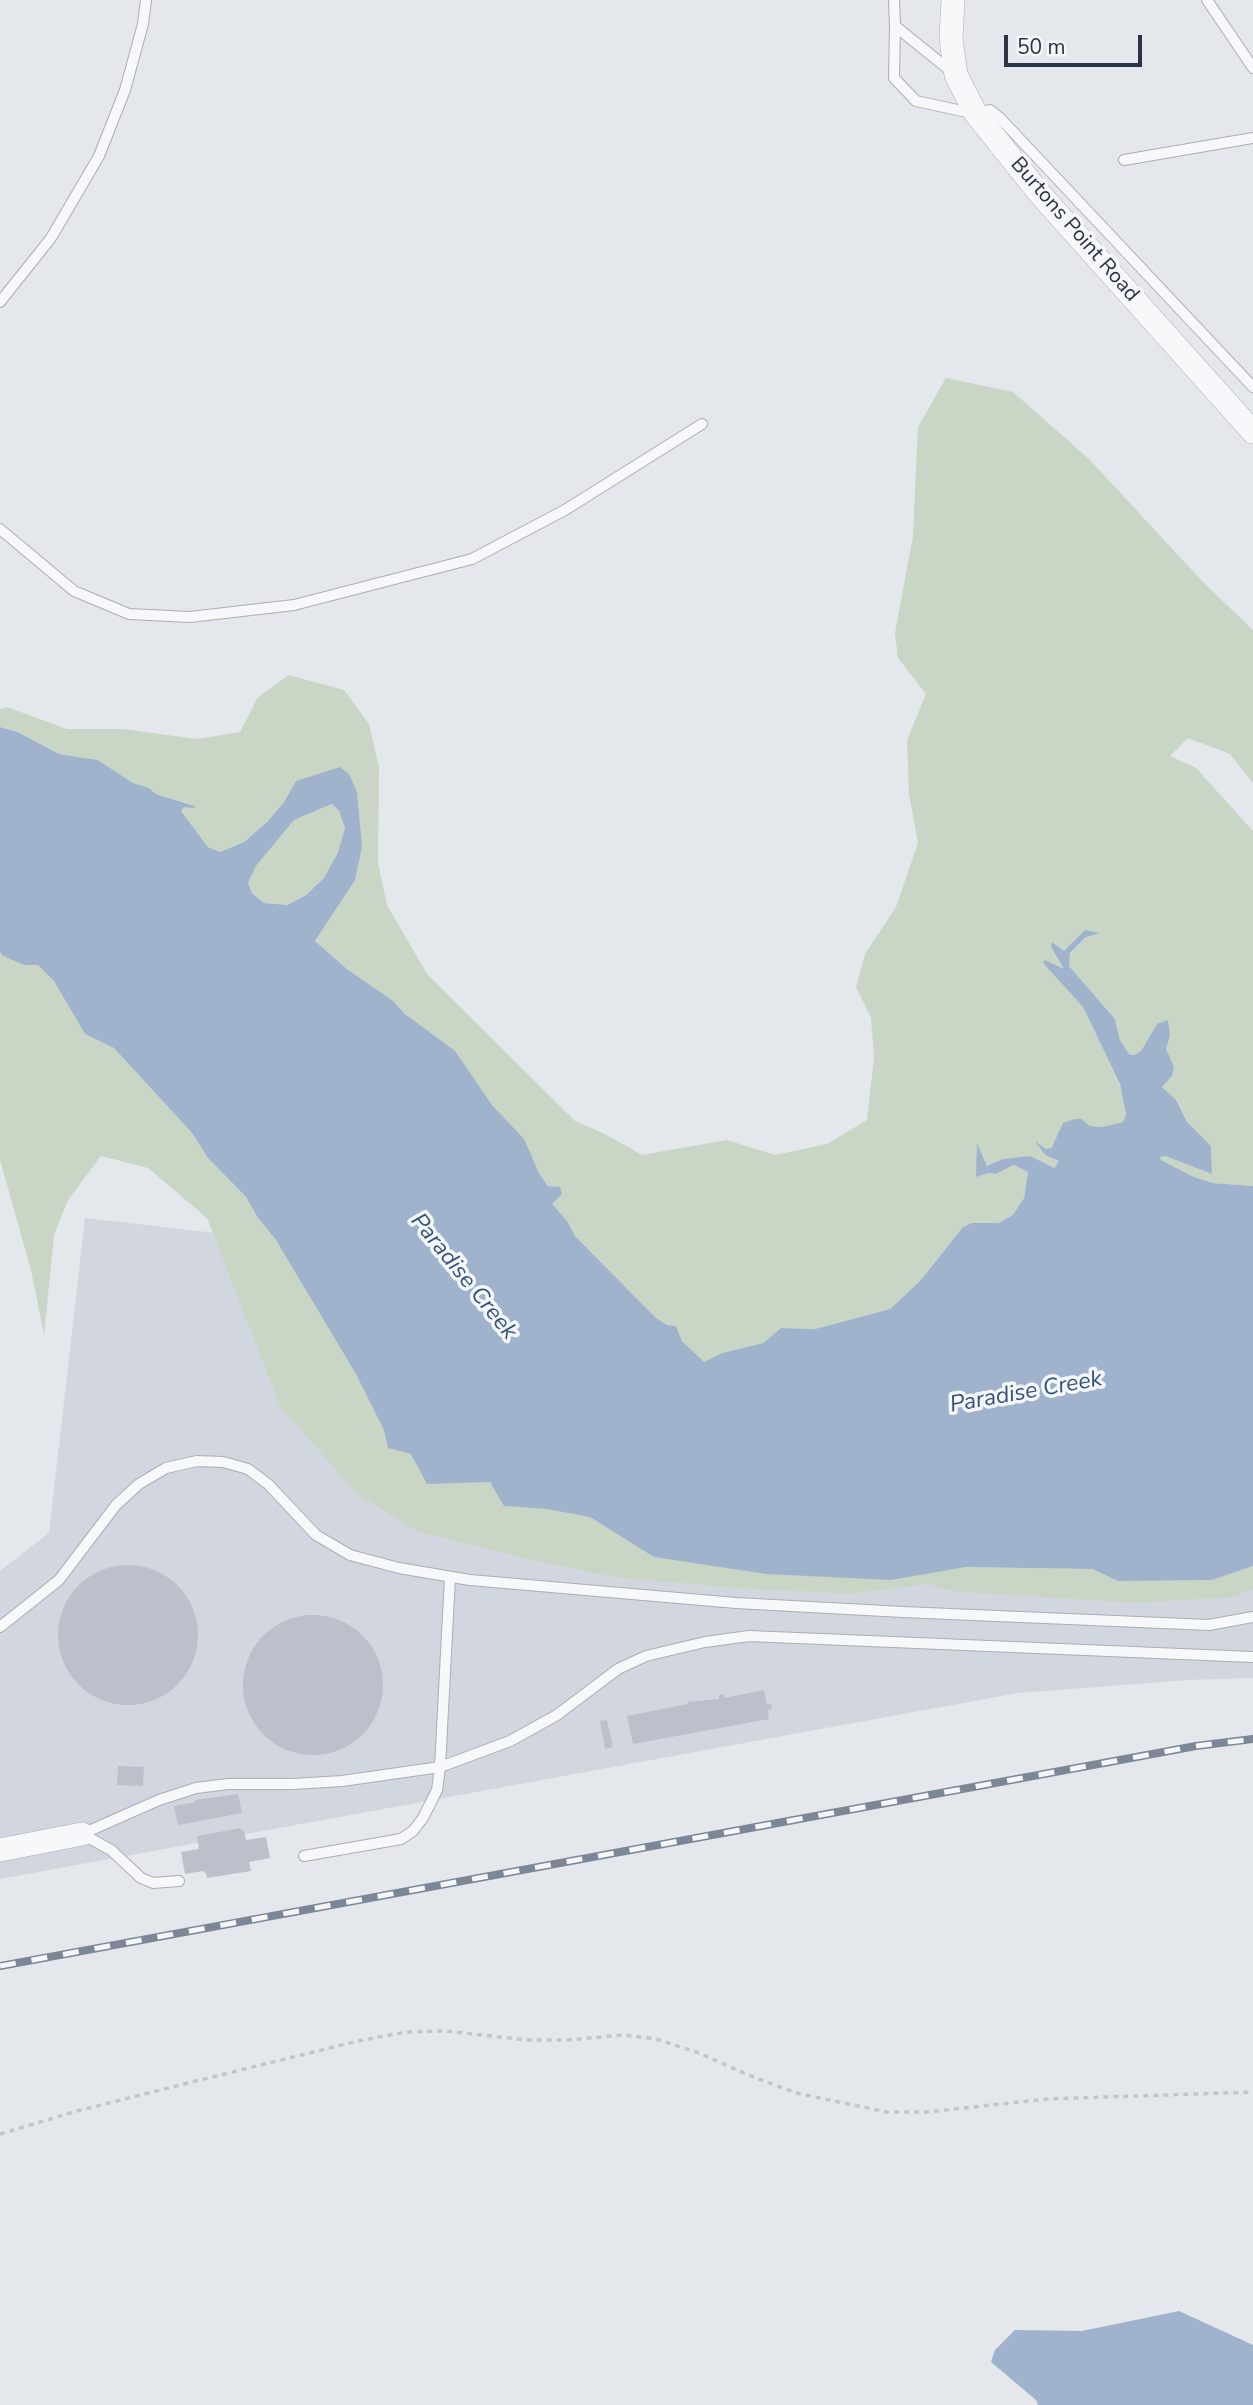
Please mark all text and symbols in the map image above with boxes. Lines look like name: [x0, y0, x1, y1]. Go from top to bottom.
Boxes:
scale bar: [1008, 21, 1146, 65]
text: 50 m: [1017, 33, 1066, 61]
street label: Burtons Point Road: [1004, 153, 1144, 307]
water label: Paradise Creek: [404, 1208, 522, 1346]
water label: Paradise Creek: [948, 1366, 1104, 1420]

